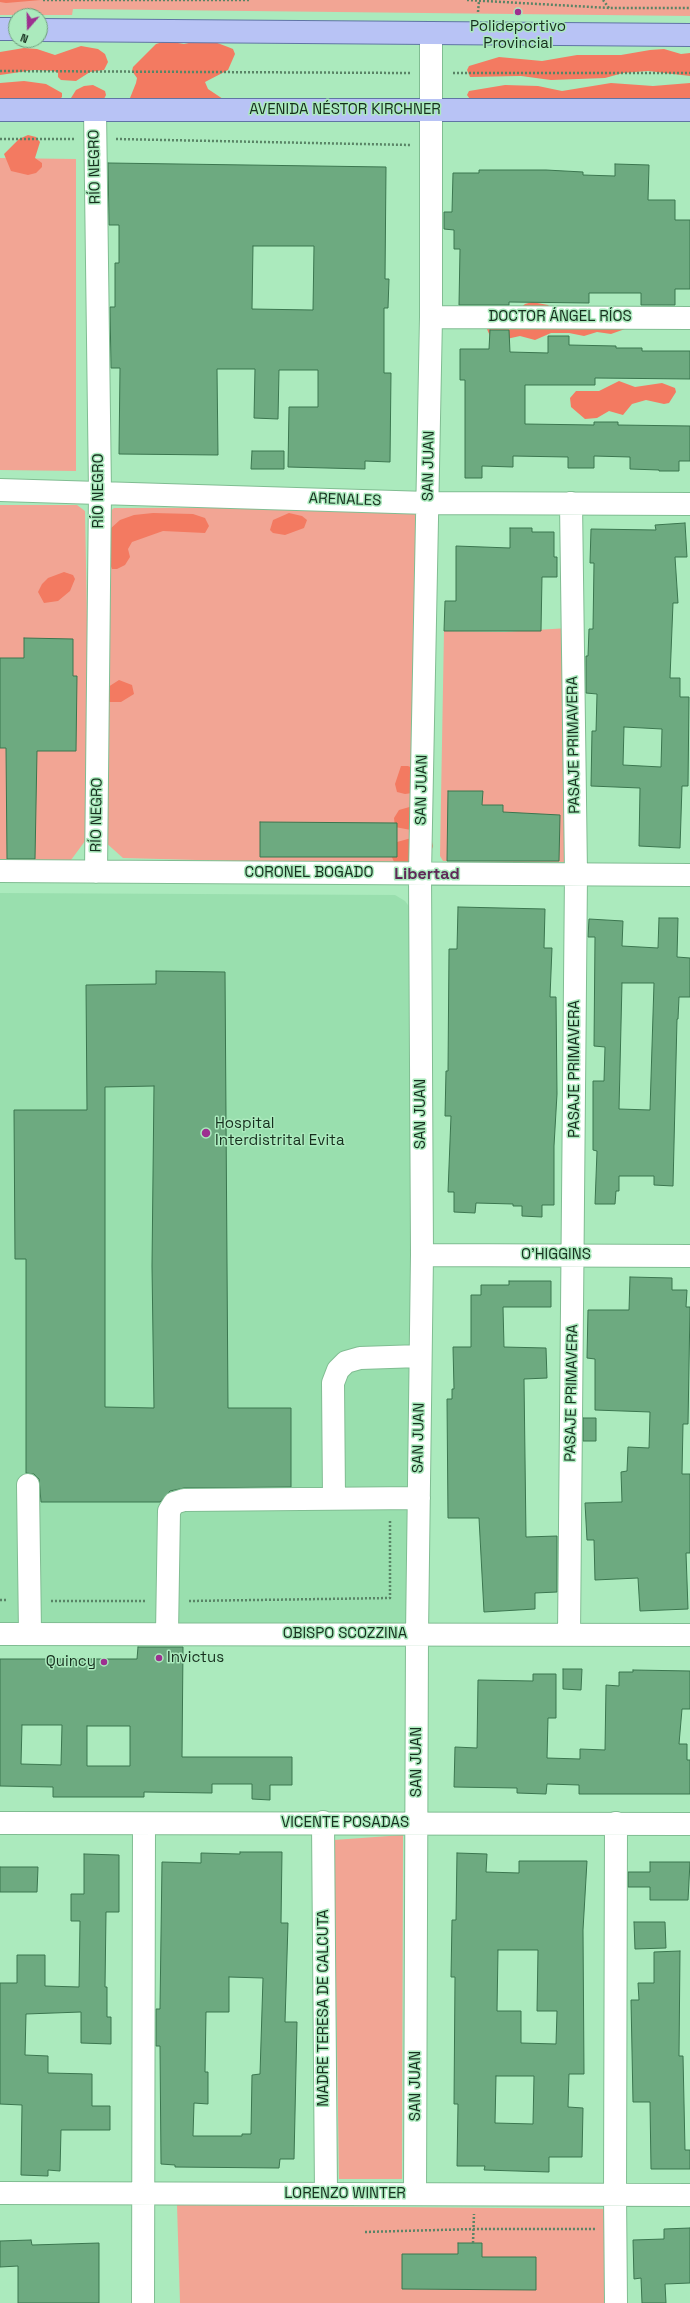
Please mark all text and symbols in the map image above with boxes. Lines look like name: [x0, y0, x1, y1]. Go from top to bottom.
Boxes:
marker: Polideportivo Provincial: [513, 7, 523, 17]
north arrow: [8, 8, 48, 48]
place label: Polideportivo Provincial: [470, 18, 566, 53]
text: N: [18, 30, 30, 46]
street label: AVENIDA NÉSTOR KIRCHNER: [249, 101, 441, 119]
street label: RÍO NEGRO: [85, 129, 105, 205]
street label: DOCTOR ÁNGEL RÍOS: [488, 308, 632, 326]
street label: SAN JUAN: [419, 431, 439, 501]
street label: RÍO NEGRO: [90, 454, 108, 528]
street label: ARENALES: [308, 490, 382, 510]
street label: PASAJE PRIMAVERA: [564, 676, 584, 814]
street label: SAN JUAN: [412, 755, 432, 825]
street label: RÍO NEGRO: [87, 777, 107, 853]
street label: CORONEL BOGADO: [245, 864, 373, 882]
district label: Libertad: [394, 865, 460, 885]
street label: PASAJE PRIMAVERA: [566, 1000, 584, 1138]
street label: SAN JUAN: [412, 1079, 430, 1149]
place label: Hospital Interdistrital Evita: [215, 1115, 345, 1150]
marker: Hospital Interdistrital Evita: [200, 1127, 212, 1139]
street label: O'HIGGINS: [521, 1246, 591, 1264]
street label: PASAJE PRIMAVERA: [562, 1324, 582, 1462]
street label: SAN JUAN: [409, 1403, 429, 1473]
street label: OBISPO SCOZZINA: [283, 1625, 407, 1643]
place label: Invictus: [167, 1649, 224, 1667]
place label: Quincy: [46, 1653, 96, 1671]
marker: Invictus: [154, 1653, 164, 1663]
marker: Quincy: [99, 1657, 109, 1667]
street label: SAN JUAN: [408, 1727, 426, 1797]
street label: VICENTE POSADAS: [281, 1814, 409, 1832]
street label: MADRE TERESA DE CALCUTA: [315, 1909, 333, 2107]
street label: SAN JUAN: [407, 2051, 425, 2121]
street label: LORENZO WINTER: [284, 2185, 406, 2203]

